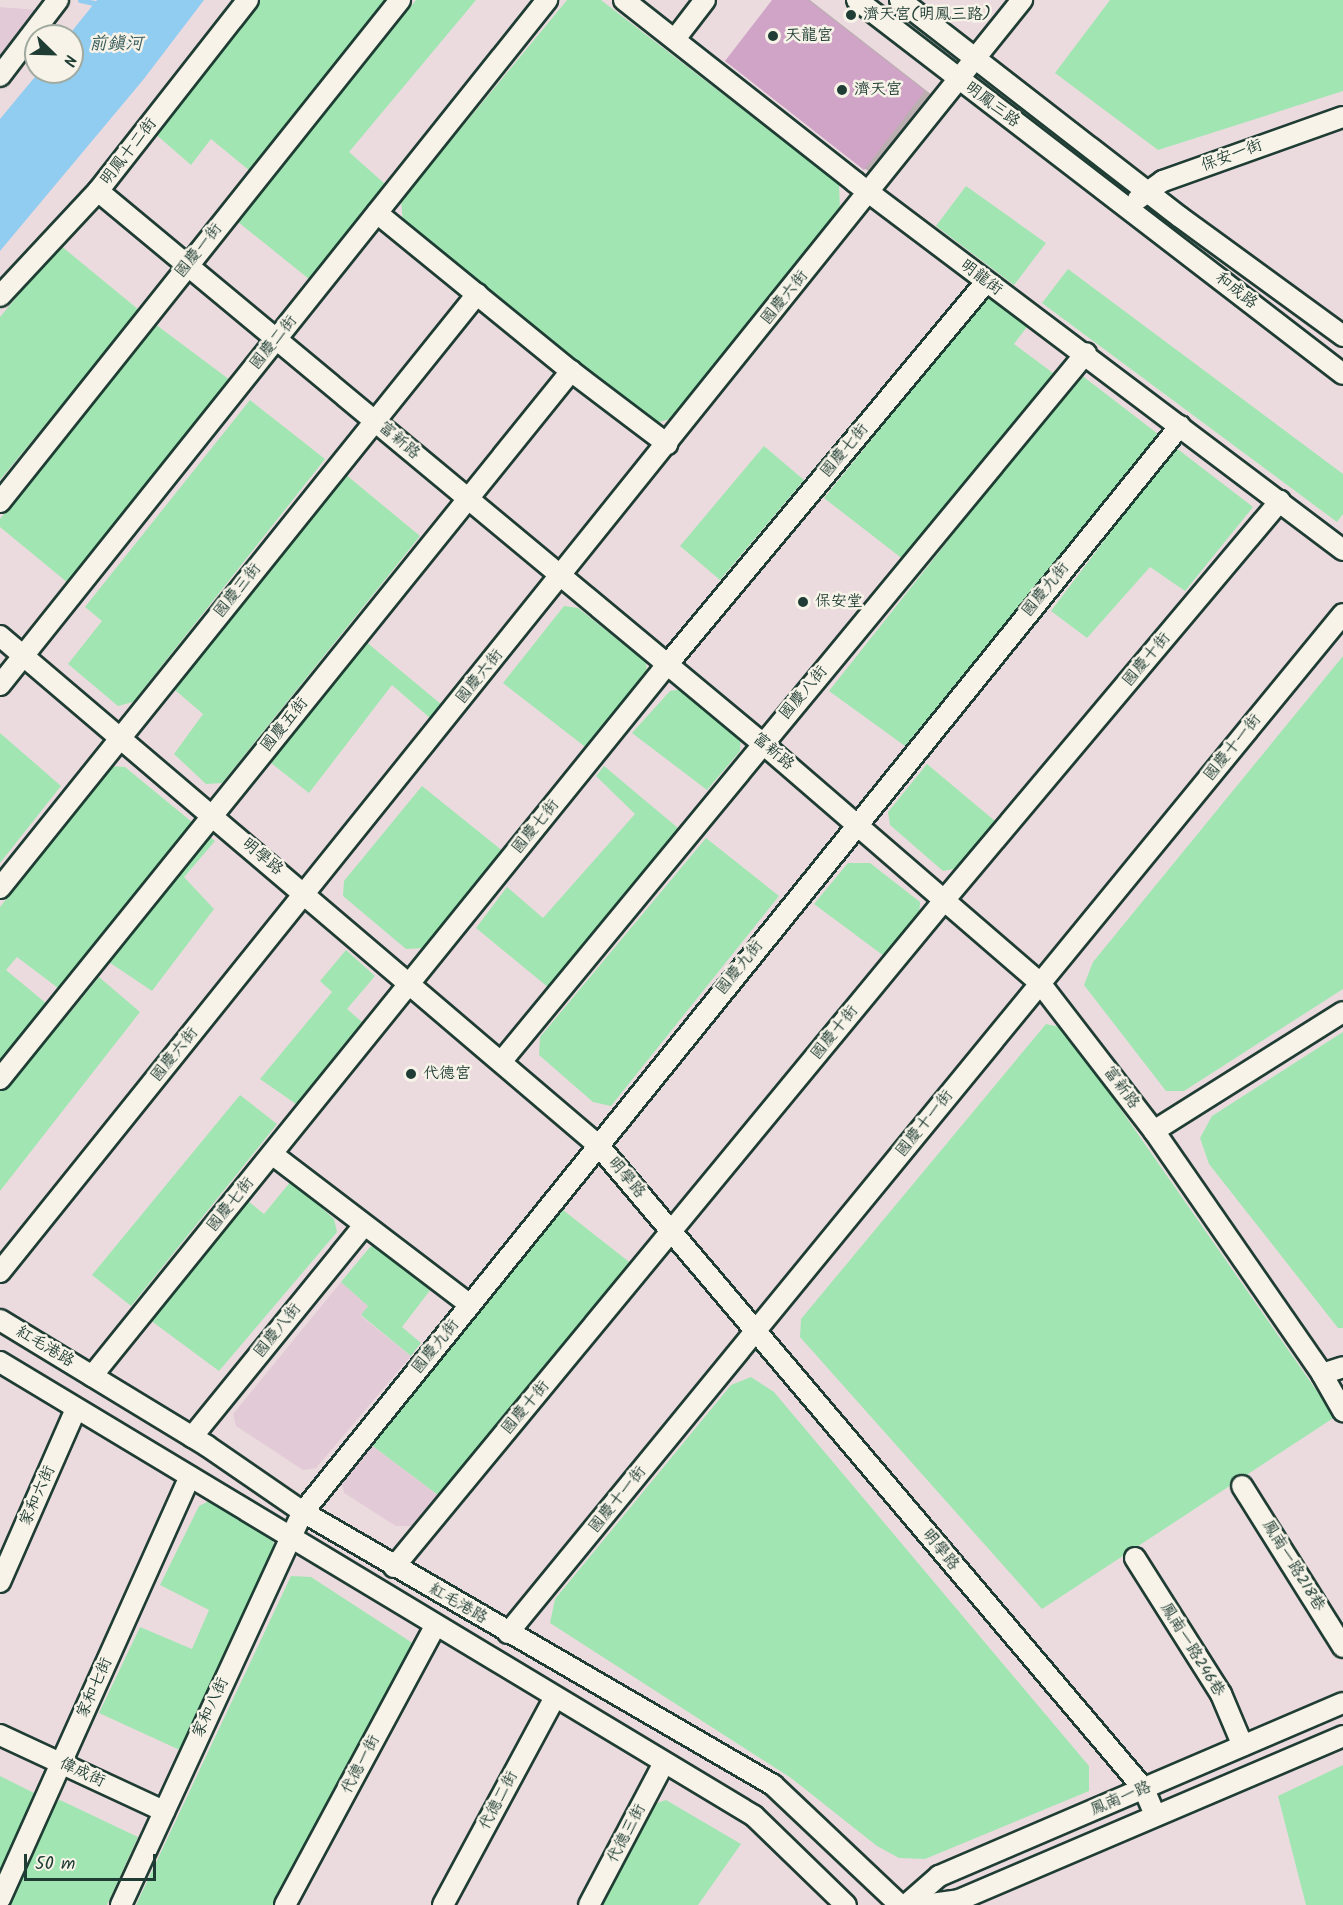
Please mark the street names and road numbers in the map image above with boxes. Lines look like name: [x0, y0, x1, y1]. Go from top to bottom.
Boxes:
street label: 明鳳三路: [961, 78, 1023, 132]
street label: 明鳳十二街: [97, 115, 161, 189]
street label: 保安一街: [1199, 136, 1265, 176]
street label: 國慶一街: [171, 220, 227, 282]
street label: 明龍街: [956, 256, 1006, 300]
street label: 國慶六街: [757, 267, 813, 329]
street label: 和成路: [1211, 269, 1261, 313]
street label: 國慶二街: [246, 312, 302, 374]
street label: 富新路: [374, 418, 424, 464]
street label: 國慶七街: [817, 420, 873, 482]
street label: 國慶九街: [1018, 559, 1074, 621]
street label: 國慶三街: [210, 560, 266, 622]
street label: 國慶十街: [1119, 629, 1175, 691]
street label: 國慶六街: [452, 646, 508, 708]
street label: 國慶八街: [776, 662, 832, 724]
street label: 國慶五街: [257, 694, 313, 756]
street label: 國慶十一街: [1200, 711, 1266, 785]
street label: 富新路: [748, 729, 798, 775]
street label: 國慶七街: [508, 796, 564, 858]
street label: 明學路: [237, 834, 287, 880]
street label: 國慶九街: [712, 937, 768, 999]
street label: 國慶十街: [807, 1002, 863, 1064]
street label: 國慶六街: [147, 1024, 203, 1086]
street label: 富新路: [1099, 1063, 1143, 1113]
street label: 國慶十一街: [892, 1087, 958, 1161]
street label: 明學路: [603, 1154, 649, 1202]
street label: 國慶七街: [203, 1174, 259, 1236]
street label: 國慶八街: [250, 1300, 306, 1362]
street label: 國慶九街: [408, 1316, 464, 1378]
street label: 紅毛港路: [13, 1322, 77, 1372]
street label: 國慶十街: [498, 1377, 554, 1439]
street label: 家和六街: [16, 1463, 60, 1529]
street label: 國慶十一街: [585, 1463, 651, 1537]
street label: 鳳南一路218巷: [1257, 1517, 1329, 1615]
street label: 明學路: [917, 1525, 963, 1575]
street label: 紅毛港路: [425, 1580, 491, 1628]
street label: 鳳南一路246巷: [1156, 1600, 1228, 1700]
street label: 家和七街: [73, 1655, 117, 1721]
street label: 家和八街: [189, 1675, 233, 1741]
street label: 代德一街: [338, 1732, 384, 1798]
street label: 偉成街: [56, 1754, 108, 1792]
street label: 代德二街: [476, 1768, 522, 1834]
street label: 鳳南一路: [1088, 1778, 1154, 1820]
street label: 代德三街: [604, 1801, 650, 1867]

